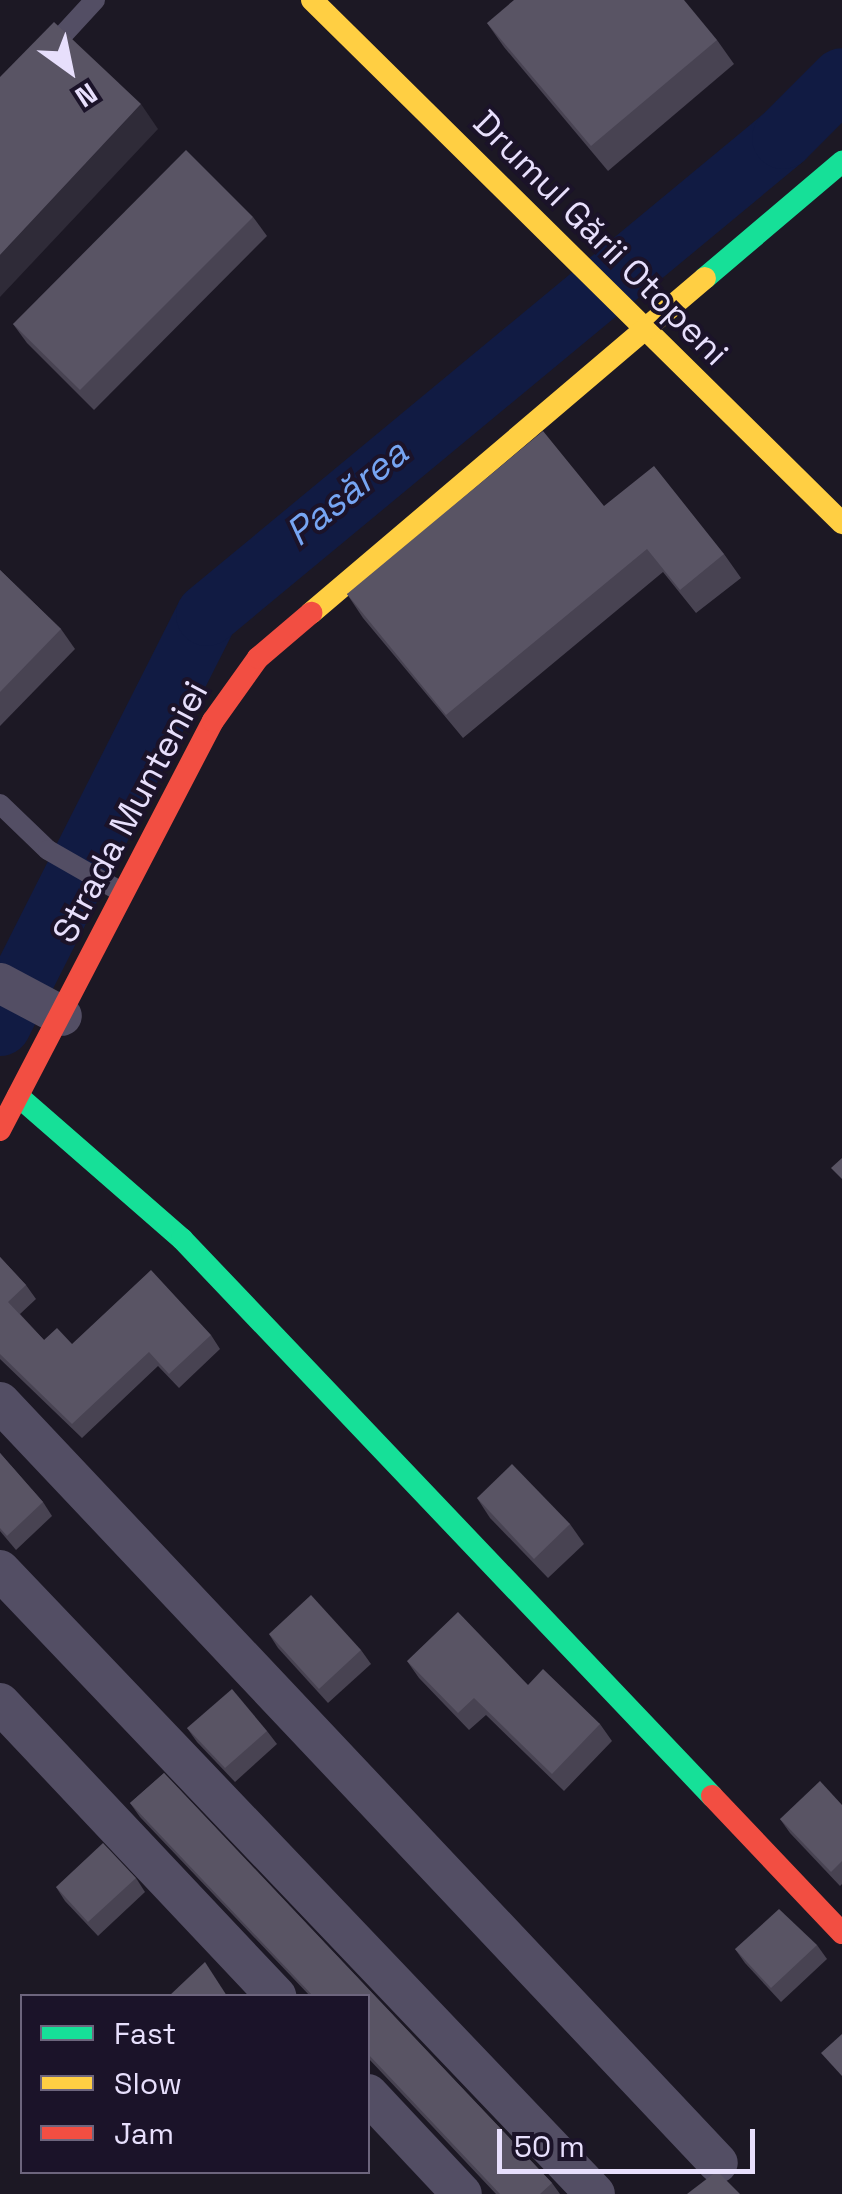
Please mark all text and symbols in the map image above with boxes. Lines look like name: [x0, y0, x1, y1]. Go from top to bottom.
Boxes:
north arrow: [20, 20, 120, 120]
text: N: [69, 75, 104, 115]
street label: Drumul Gării Otopeni: [465, 102, 737, 374]
water label: Pasărea: [277, 430, 417, 556]
street label: Strada Munteniei: [43, 674, 217, 950]
legend: [20, 1994, 370, 2174]
text: Fast: [114, 2014, 176, 2053]
text: Slow: [114, 2064, 182, 2103]
scale bar: [502, 2109, 760, 2171]
text: Jam: [114, 2114, 174, 2153]
text: 50 m: [514, 2127, 585, 2166]

